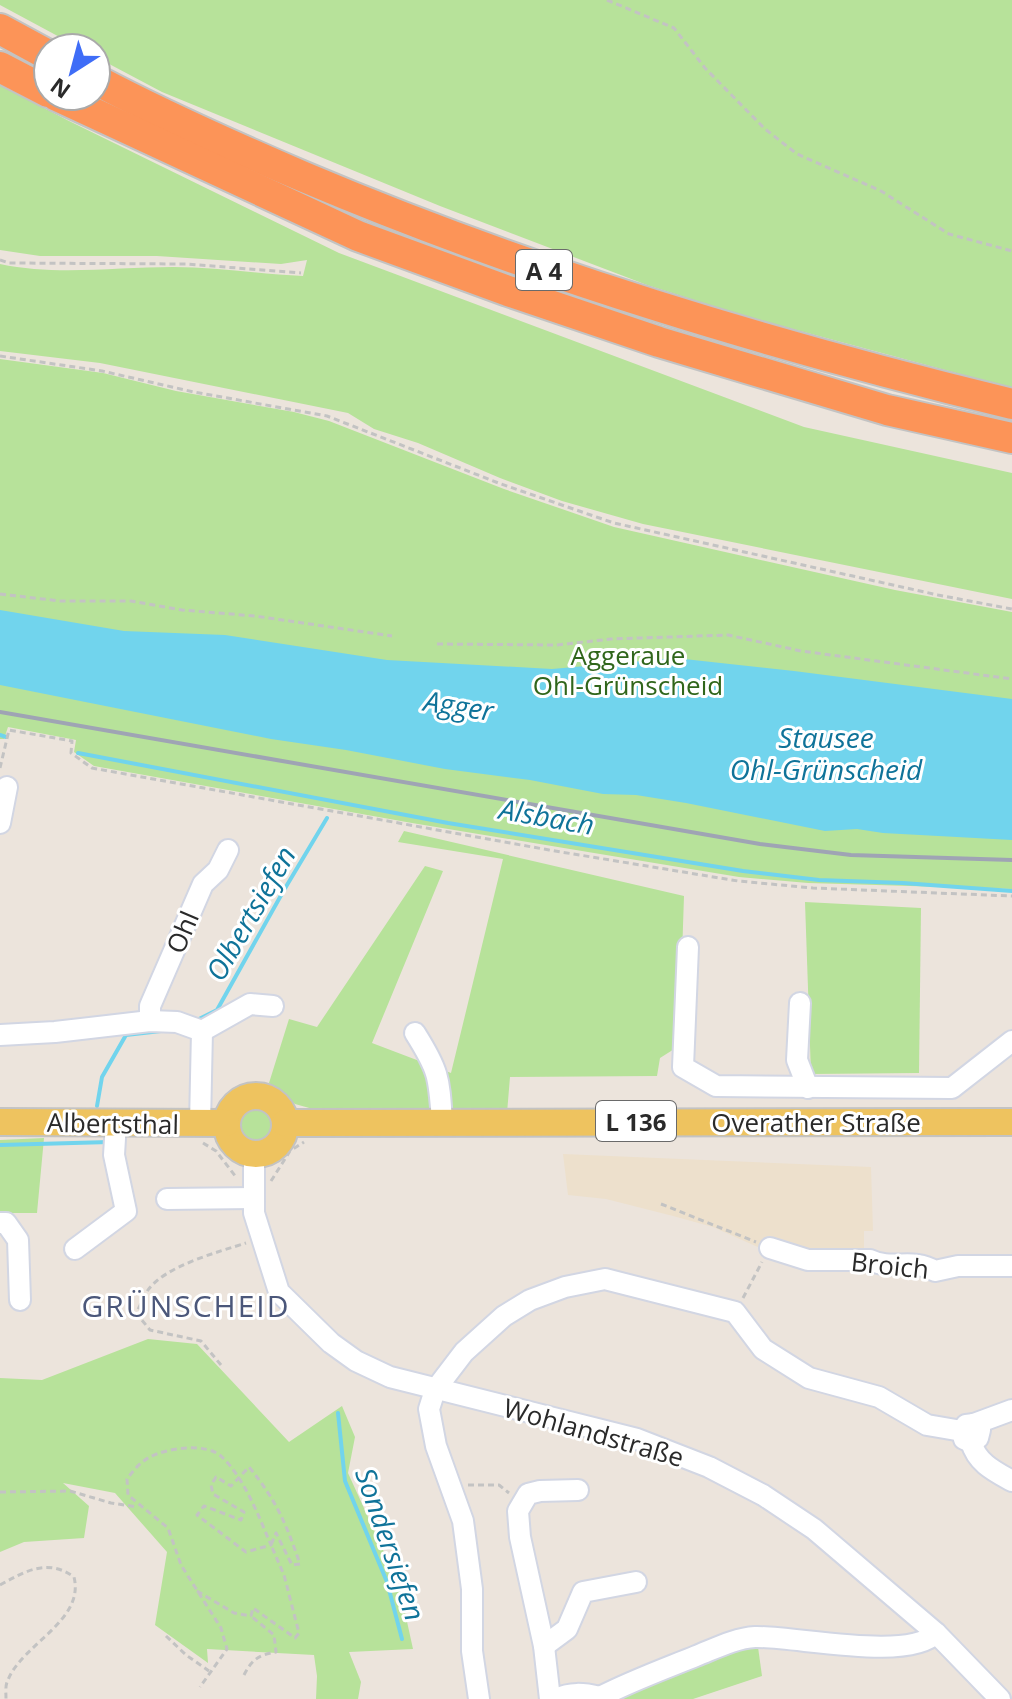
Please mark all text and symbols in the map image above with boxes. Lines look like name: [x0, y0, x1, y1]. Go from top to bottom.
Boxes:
north arrow: [32, 32, 112, 112]
text: N: [44, 72, 76, 106]
road number: A 4: [516, 250, 572, 290]
park label: Aggeraue Ohl-Grünscheid: [533, 637, 723, 703]
water label: Agger: [420, 680, 497, 729]
water label: Stausee Ohl-Grünscheid: [730, 718, 923, 788]
water label: Alsbach: [495, 789, 597, 843]
water label: Olbertsiefen: [196, 839, 304, 987]
street label: Ohl: [157, 905, 207, 959]
road number: L 136: [596, 1101, 676, 1141]
street label: Albertsthal: [47, 1104, 179, 1142]
street label: Overather Straße: [711, 1104, 921, 1140]
street label: Broich: [849, 1243, 931, 1287]
district label: GRÜNSCHEID: [81, 1285, 291, 1326]
street label: Wohlandstraße: [500, 1389, 688, 1475]
water label: Sondersiefen: [347, 1463, 435, 1625]

